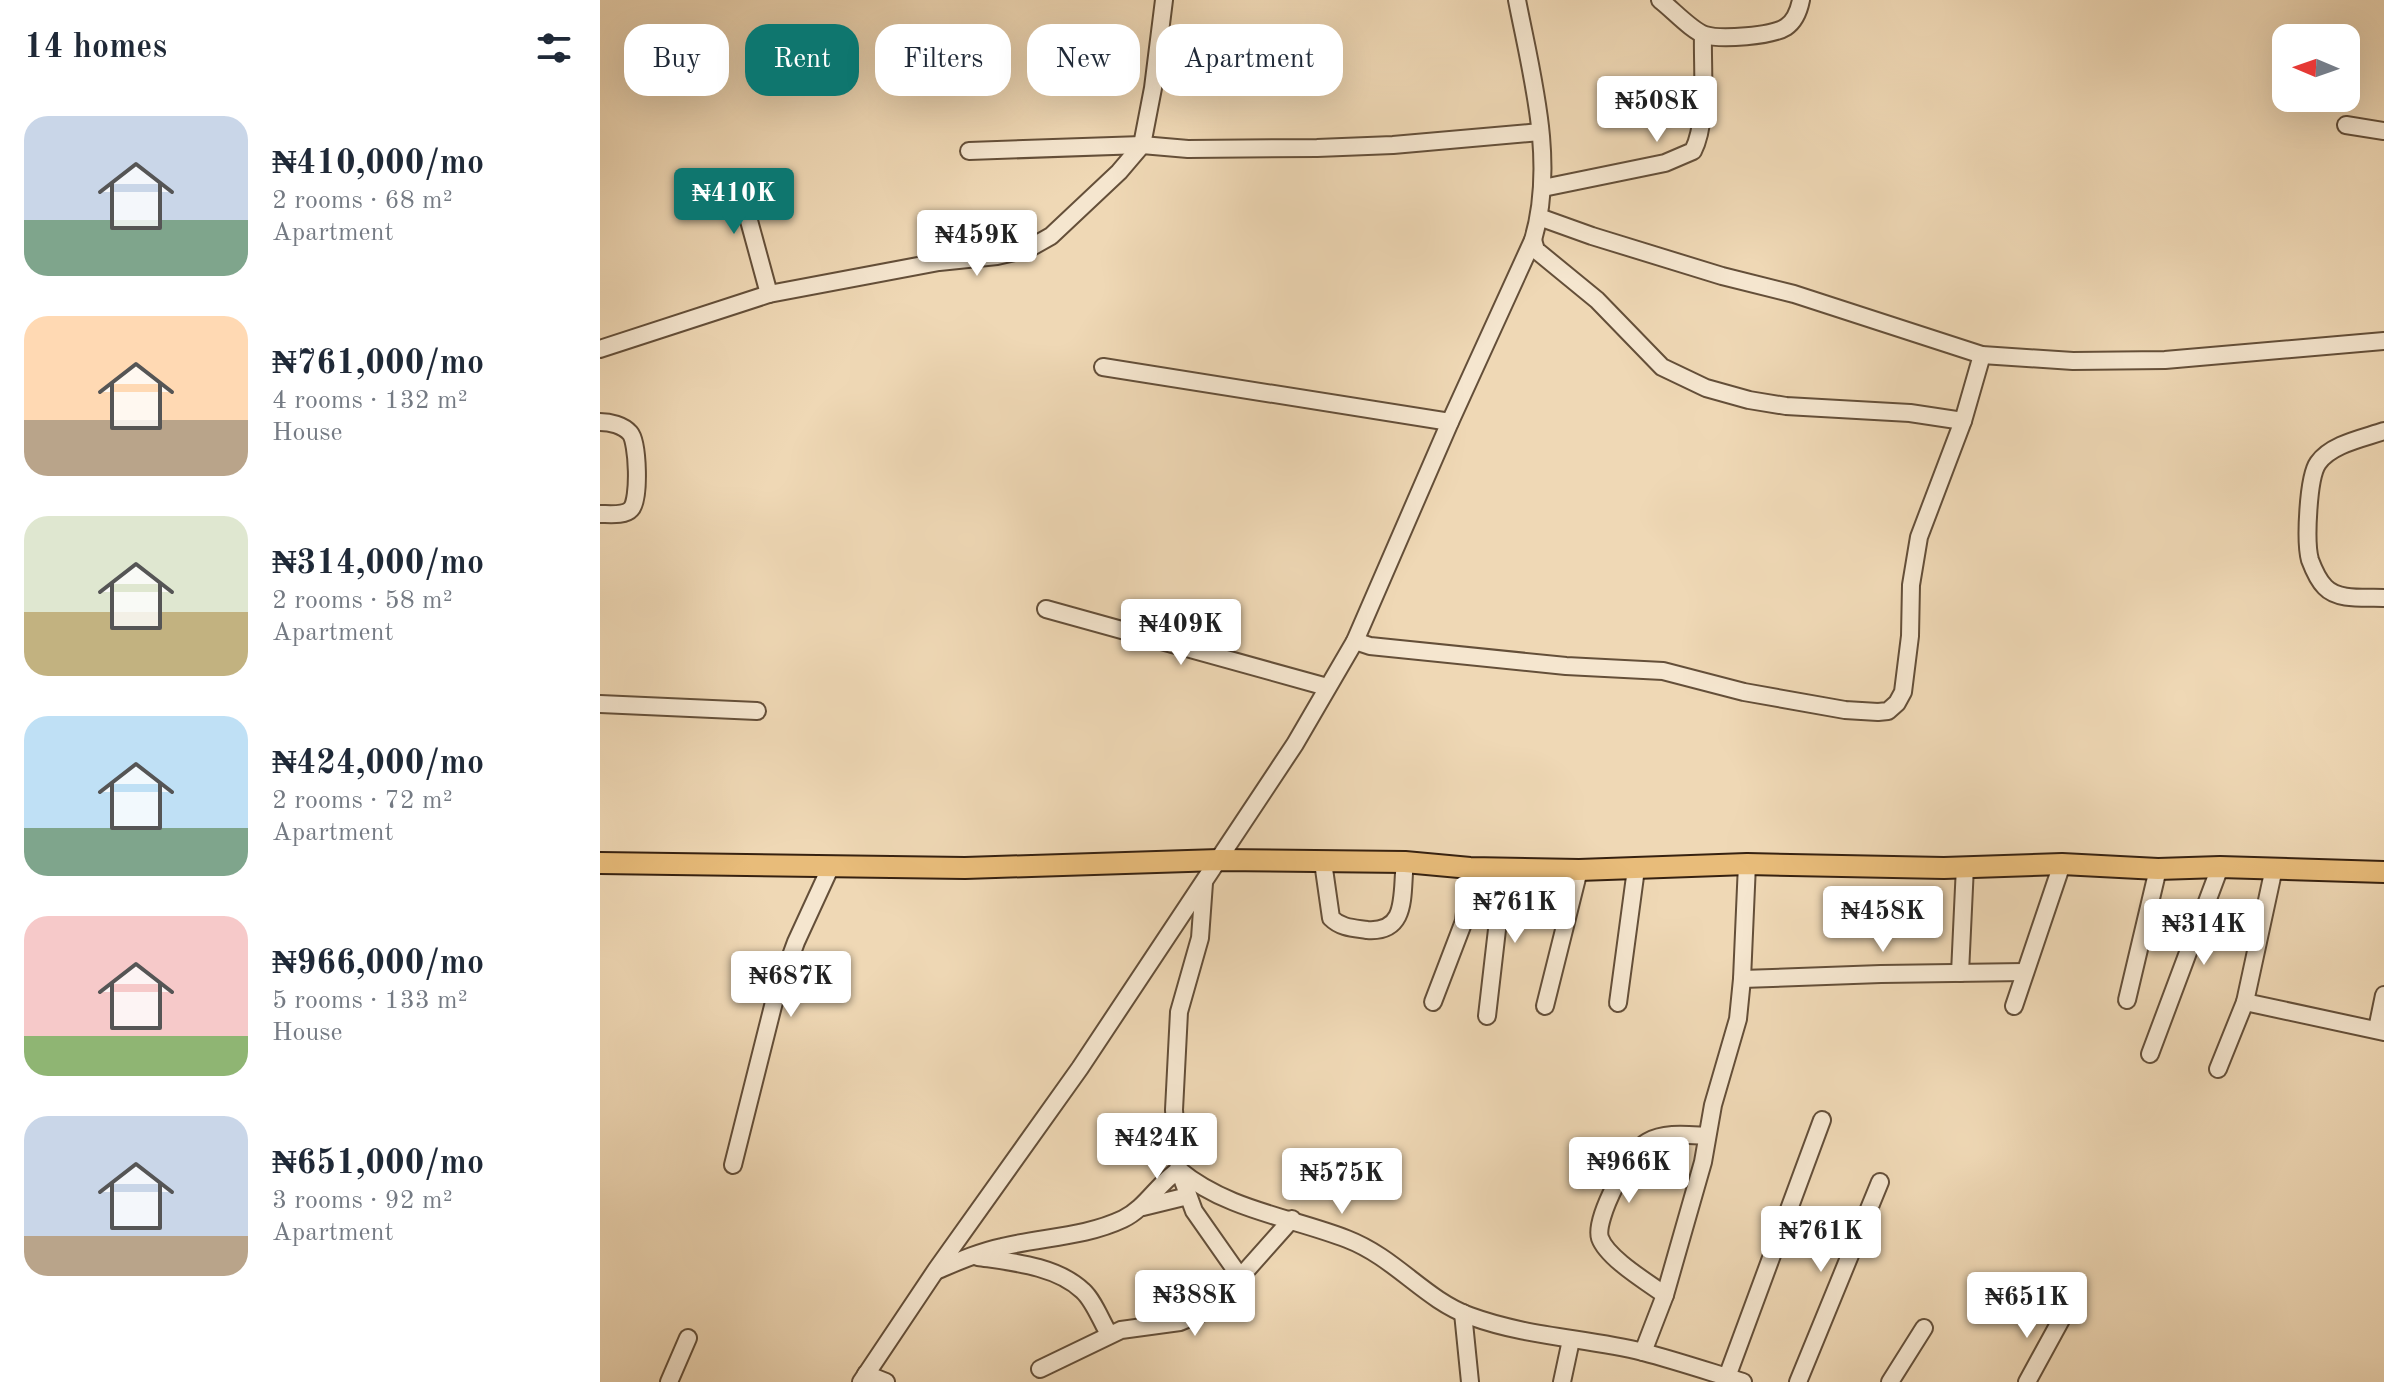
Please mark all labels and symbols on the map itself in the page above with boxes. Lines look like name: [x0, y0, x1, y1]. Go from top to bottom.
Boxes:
north arrow: [2272, 24, 2360, 112]
pin: ₦508K: [1601, 76, 1713, 144]
pin: ₦410K: [678, 168, 790, 236]
pin: ₦459K: [921, 210, 1033, 278]
pin: ₦409K: [1125, 599, 1237, 667]
pin: ₦761K: [1459, 877, 1571, 945]
pin: ₦458K: [1827, 886, 1939, 954]
pin: ₦314K: [2148, 899, 2260, 967]
pin: ₦687K: [735, 951, 847, 1019]
pin: ₦424K: [1101, 1113, 1213, 1181]
pin: ₦966K: [1573, 1137, 1685, 1205]
pin: ₦575K: [1286, 1148, 1398, 1216]
pin: ₦761K: [1765, 1206, 1877, 1274]
pin: ₦388K: [1139, 1270, 1251, 1338]
pin: ₦651K: [1971, 1272, 2083, 1340]

